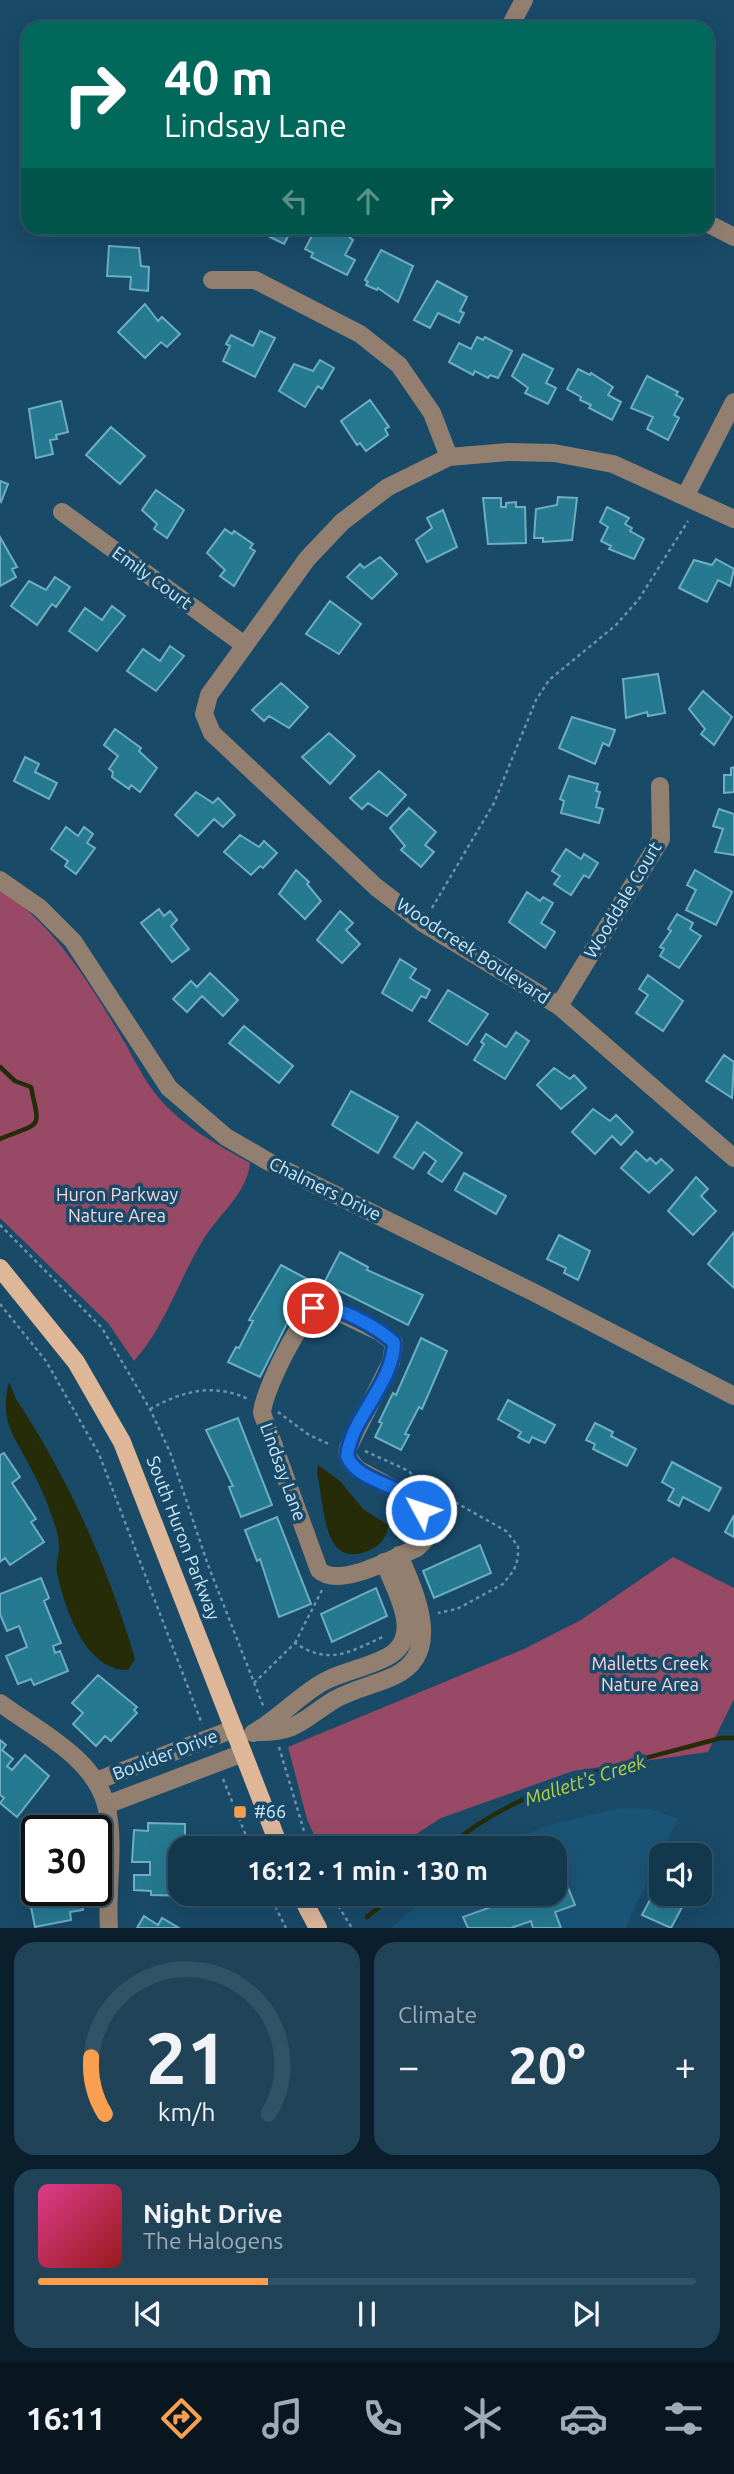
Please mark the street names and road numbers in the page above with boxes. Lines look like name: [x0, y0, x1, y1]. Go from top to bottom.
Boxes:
street label: Emily Court: [109, 542, 196, 613]
street label: Wooddale Court: [580, 838, 665, 961]
street label: Woodcreek Boulevard: [393, 893, 554, 1007]
street label: Chalmers Drive: [266, 1152, 385, 1224]
street label: Lindsay Lane: [257, 1420, 311, 1523]
street label: South Huron Parkway: [143, 1453, 225, 1623]
street label: Boulder Drive: [109, 1725, 220, 1783]

